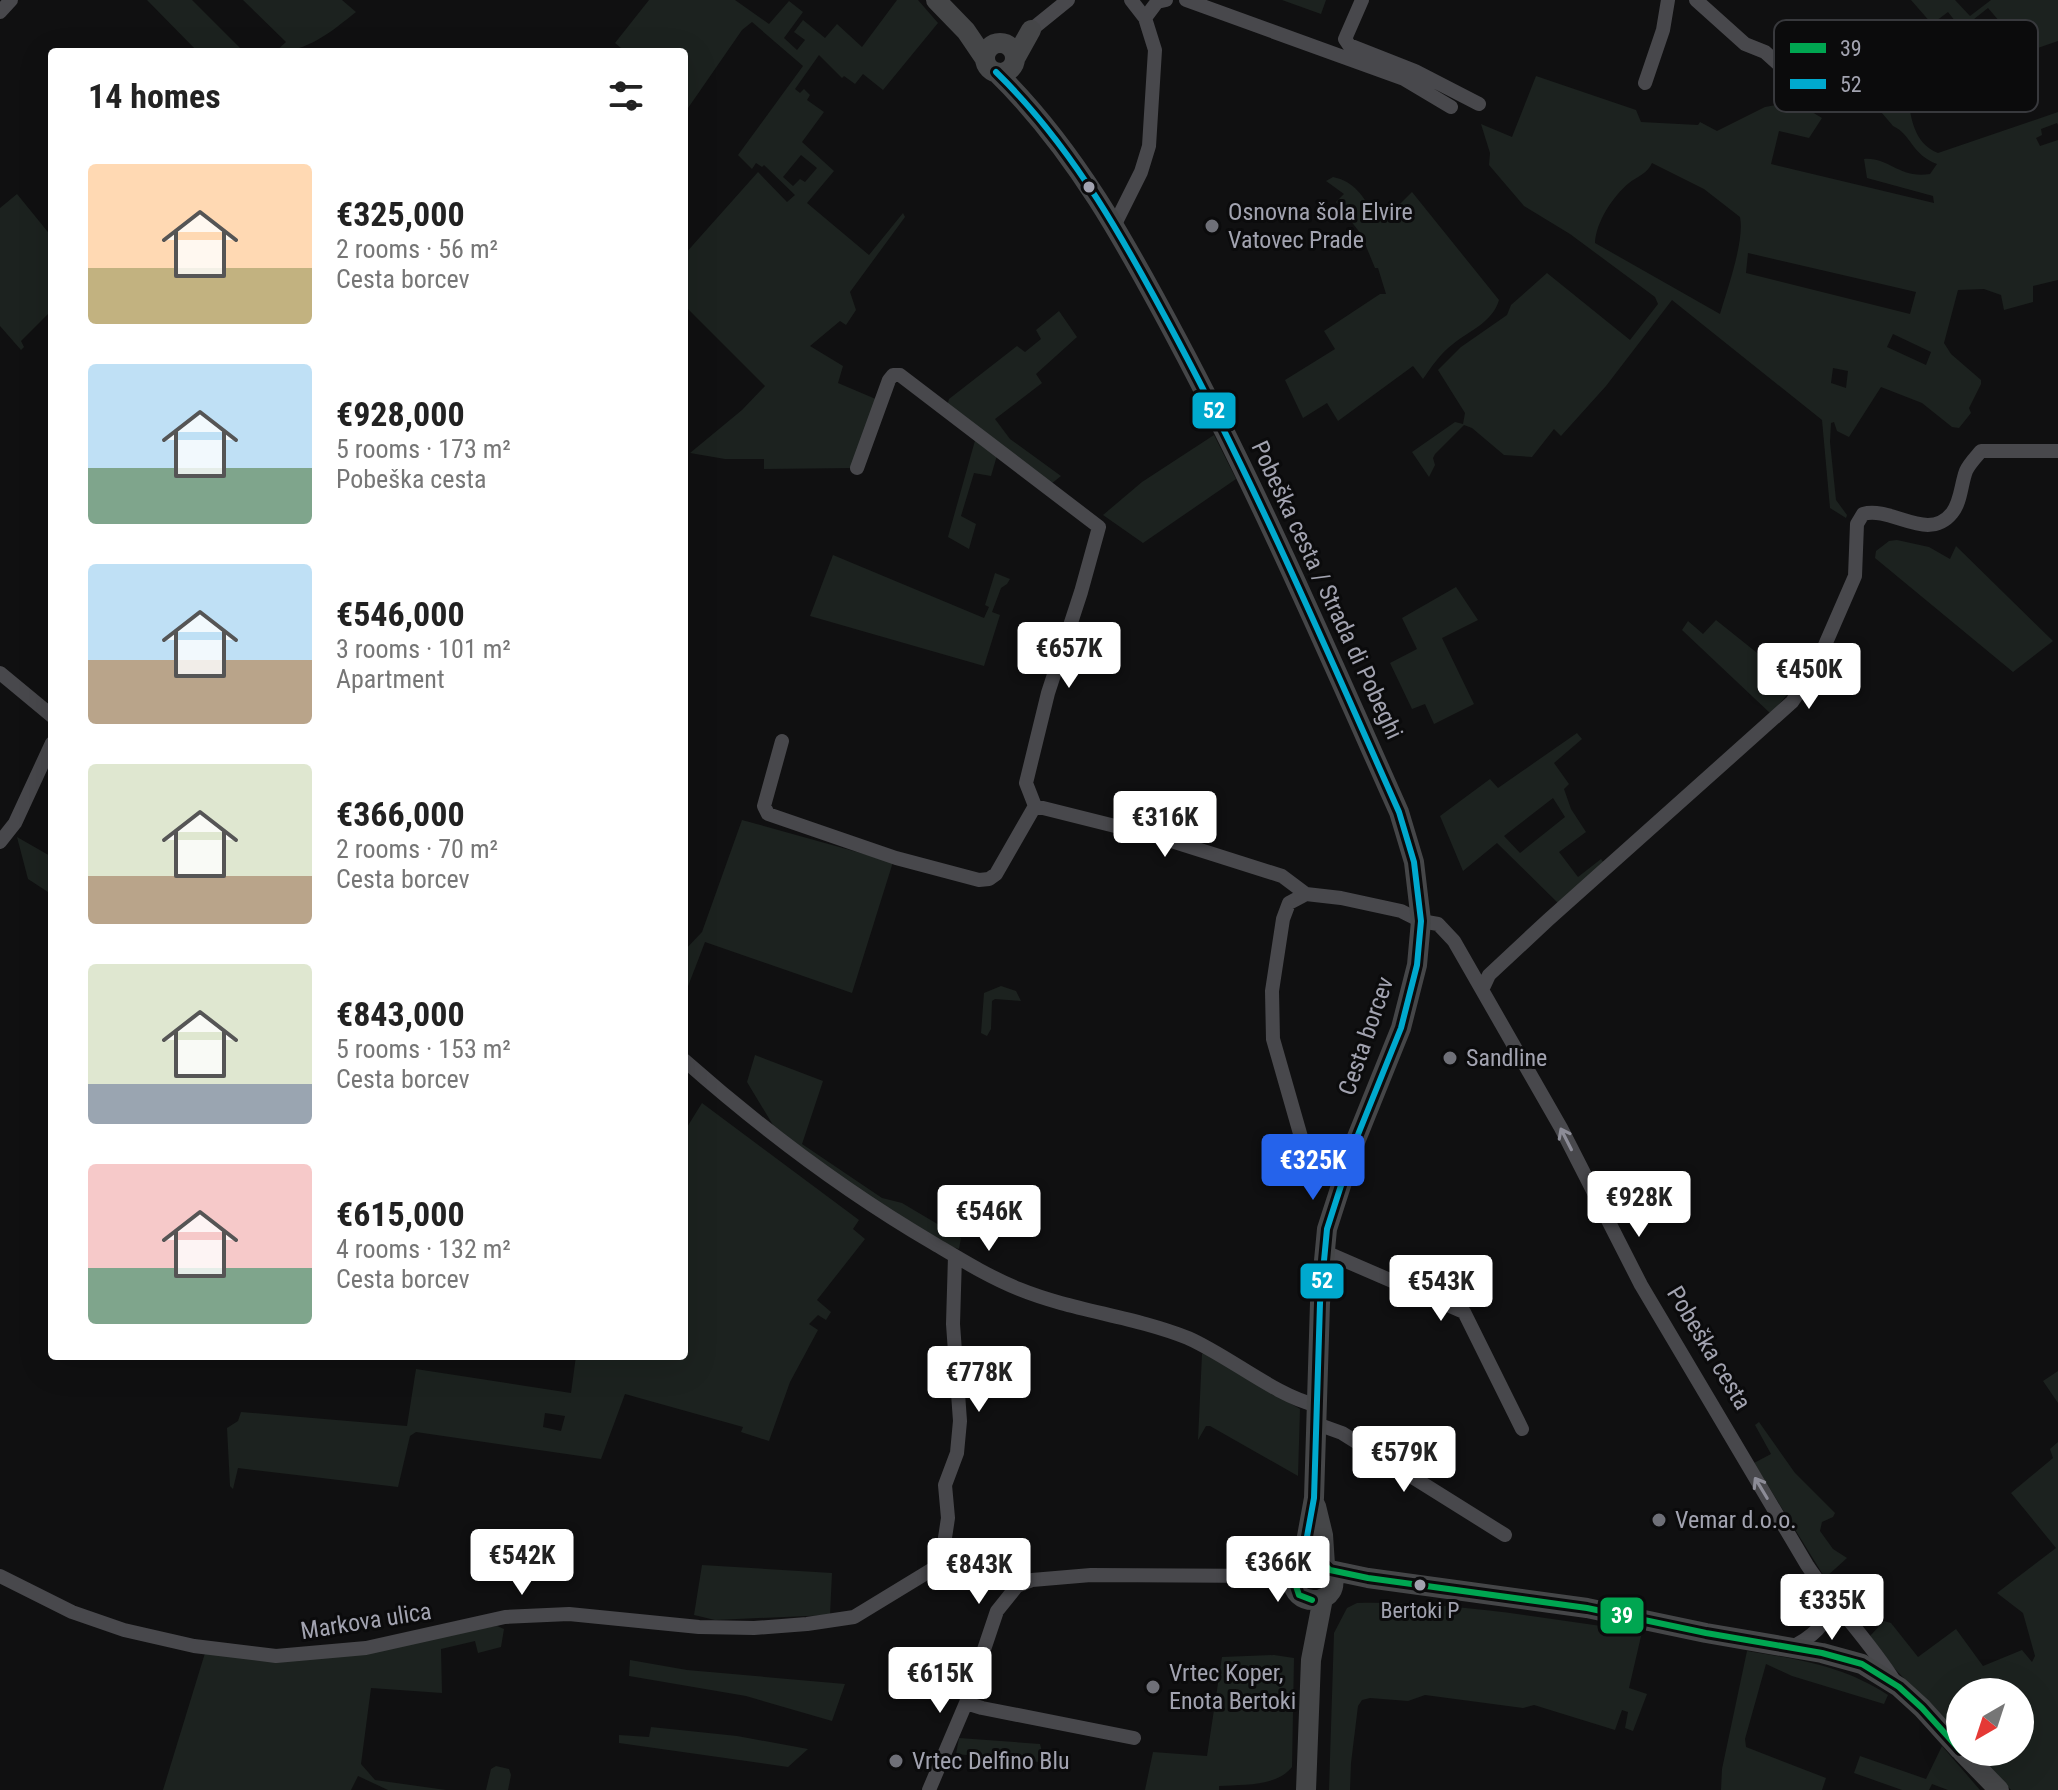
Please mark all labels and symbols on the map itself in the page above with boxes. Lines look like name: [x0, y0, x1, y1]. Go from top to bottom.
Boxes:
legend: [1774, 20, 2038, 112]
text: 39: [1840, 36, 1862, 61]
text: 52: [1840, 72, 1862, 97]
unlabelled marker: [1081, 179, 1097, 195]
place label: Osnovna šola Elvire Vatovec Prade: [1228, 198, 1413, 254]
marker: Osnovna šola Elvire Vatovec Prade: [1203, 217, 1221, 235]
line badge: 52: [1191, 391, 1237, 430]
text: 52: [1203, 398, 1225, 423]
street label: Pobeška cesta / Strada di Pobeghi: [1245, 436, 1409, 744]
pin: €657K: [1013, 622, 1125, 690]
pin: €450K: [1753, 643, 1865, 711]
pin: €316K: [1109, 791, 1221, 859]
street label: Cesta borcev: [1333, 973, 1399, 1099]
place label: Sandline: [1466, 1044, 1547, 1072]
marker: Sandline: [1441, 1049, 1459, 1067]
one-way arrow: [1558, 1128, 1574, 1151]
pin: €325K: [1257, 1134, 1369, 1202]
pin: €928K: [1583, 1171, 1695, 1239]
pin: €546K: [933, 1185, 1045, 1253]
pin: €543K: [1385, 1255, 1497, 1323]
line badge: 52: [1299, 1262, 1345, 1300]
text: 52: [1311, 1268, 1333, 1293]
street label: Pobeška cesta: [1661, 1281, 1757, 1415]
pin: €778K: [923, 1346, 1035, 1414]
pin: €579K: [1348, 1426, 1460, 1494]
one-way arrow: [1753, 1477, 1769, 1500]
place label: Vemar d.o.o.: [1675, 1506, 1797, 1534]
marker: Vemar d.o.o.: [1650, 1511, 1668, 1529]
pin: €542K: [466, 1529, 578, 1597]
pin: €366K: [1222, 1536, 1334, 1604]
pin: €843K: [923, 1538, 1035, 1606]
pin: €335K: [1776, 1574, 1888, 1642]
marker: Bertoki P: [1412, 1577, 1428, 1593]
line badge: 39: [1599, 1596, 1645, 1635]
street label: Markova ulica: [299, 1597, 433, 1645]
place label: Bertoki P: [1380, 1598, 1460, 1623]
text: 39: [1611, 1603, 1633, 1628]
pin: €615K: [884, 1647, 996, 1715]
place label: Vrtec Koper, Enota Bertoki: [1169, 1659, 1296, 1715]
marker: Vrtec Koper, Enota Bertoki: [1144, 1678, 1162, 1696]
north arrow: [1946, 1678, 2034, 1766]
place label: Vrtec Delfino Blu: [912, 1747, 1070, 1775]
marker: Vrtec Delfino Blu: [887, 1752, 905, 1770]

